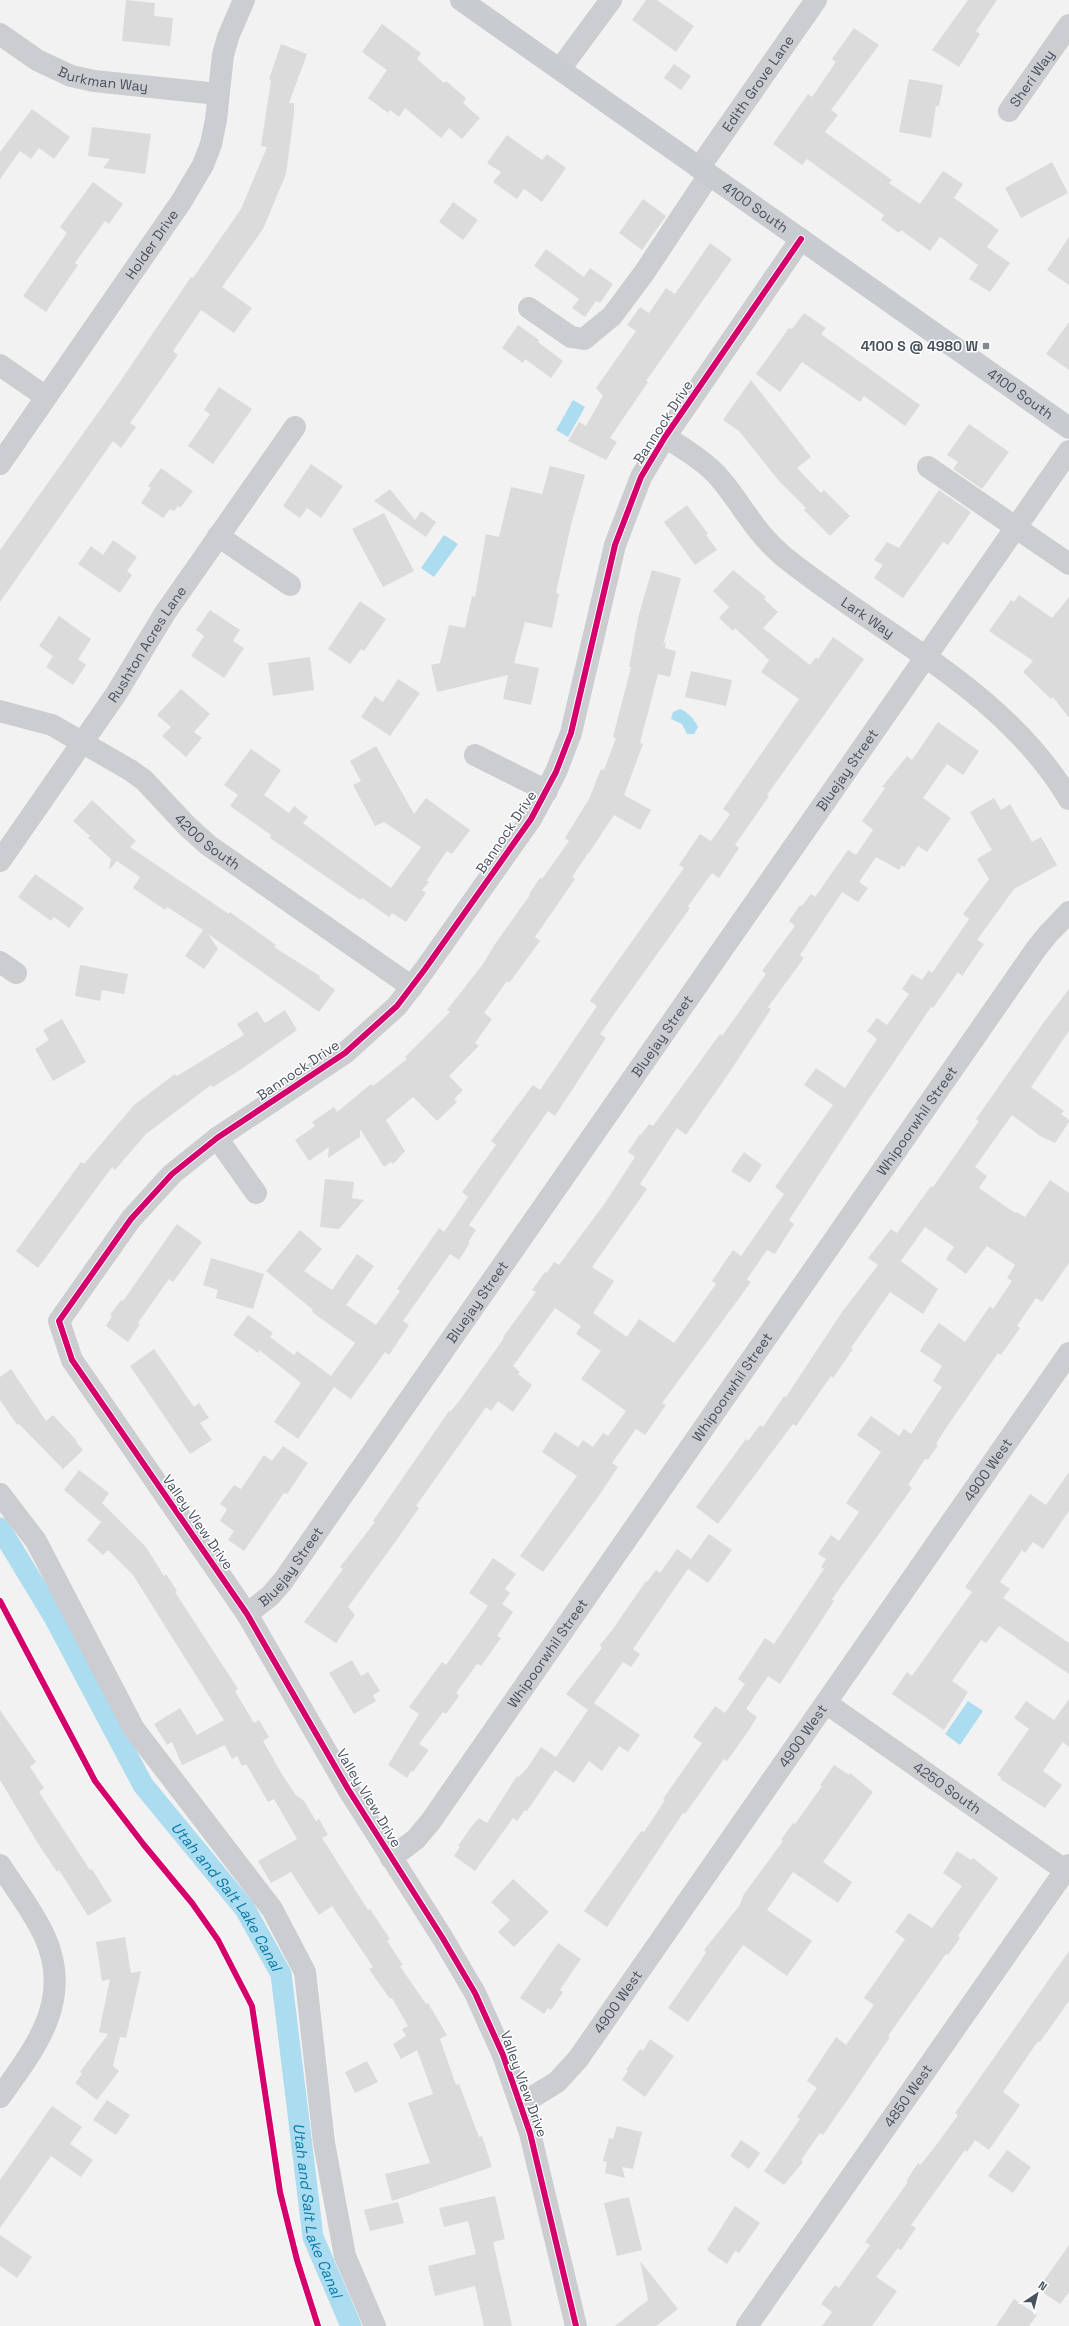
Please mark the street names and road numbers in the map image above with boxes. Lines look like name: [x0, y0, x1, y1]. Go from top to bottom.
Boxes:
street label: Edith Grove Lane: [718, 32, 798, 135]
street label: Sheri Way: [1006, 46, 1058, 111]
street label: Burkman Way: [55, 62, 149, 96]
street label: 4100 South: [719, 178, 792, 237]
street label: Holder Drive: [121, 206, 182, 283]
street label: 4100 South: [984, 364, 1057, 423]
street label: Bannock Drive: [629, 377, 697, 467]
street label: Rushton Acres Lane: [104, 582, 190, 706]
street label: Lark Way: [838, 593, 898, 642]
street label: Bluejay Street: [812, 725, 882, 814]
street label: Bannock Drive: [472, 787, 540, 877]
street label: 4200 South: [171, 810, 244, 874]
street label: Bluejay Street: [627, 991, 697, 1080]
street label: Bannock Drive: [253, 1036, 343, 1104]
street label: Whipoorwhil Street: [873, 1063, 961, 1179]
street label: Bluejay Street: [442, 1257, 512, 1346]
street label: Whipoorwhil Street: [688, 1329, 776, 1445]
street label: 4900 West: [960, 1435, 1016, 1505]
street label: Valley View Drive: [159, 1471, 237, 1573]
street label: Bluejay Street: [255, 1523, 327, 1611]
street label: Whipoorwhil Street: [503, 1595, 592, 1711]
street label: 4900 West: [775, 1701, 831, 1771]
street label: Valley View Drive: [332, 1745, 406, 1851]
street label: 4250 South: [910, 1758, 985, 1818]
street label: 4900 West: [590, 1967, 646, 2037]
street label: Valley View Drive: [496, 2028, 552, 2140]
street label: 4850 West: [880, 2061, 936, 2130]

